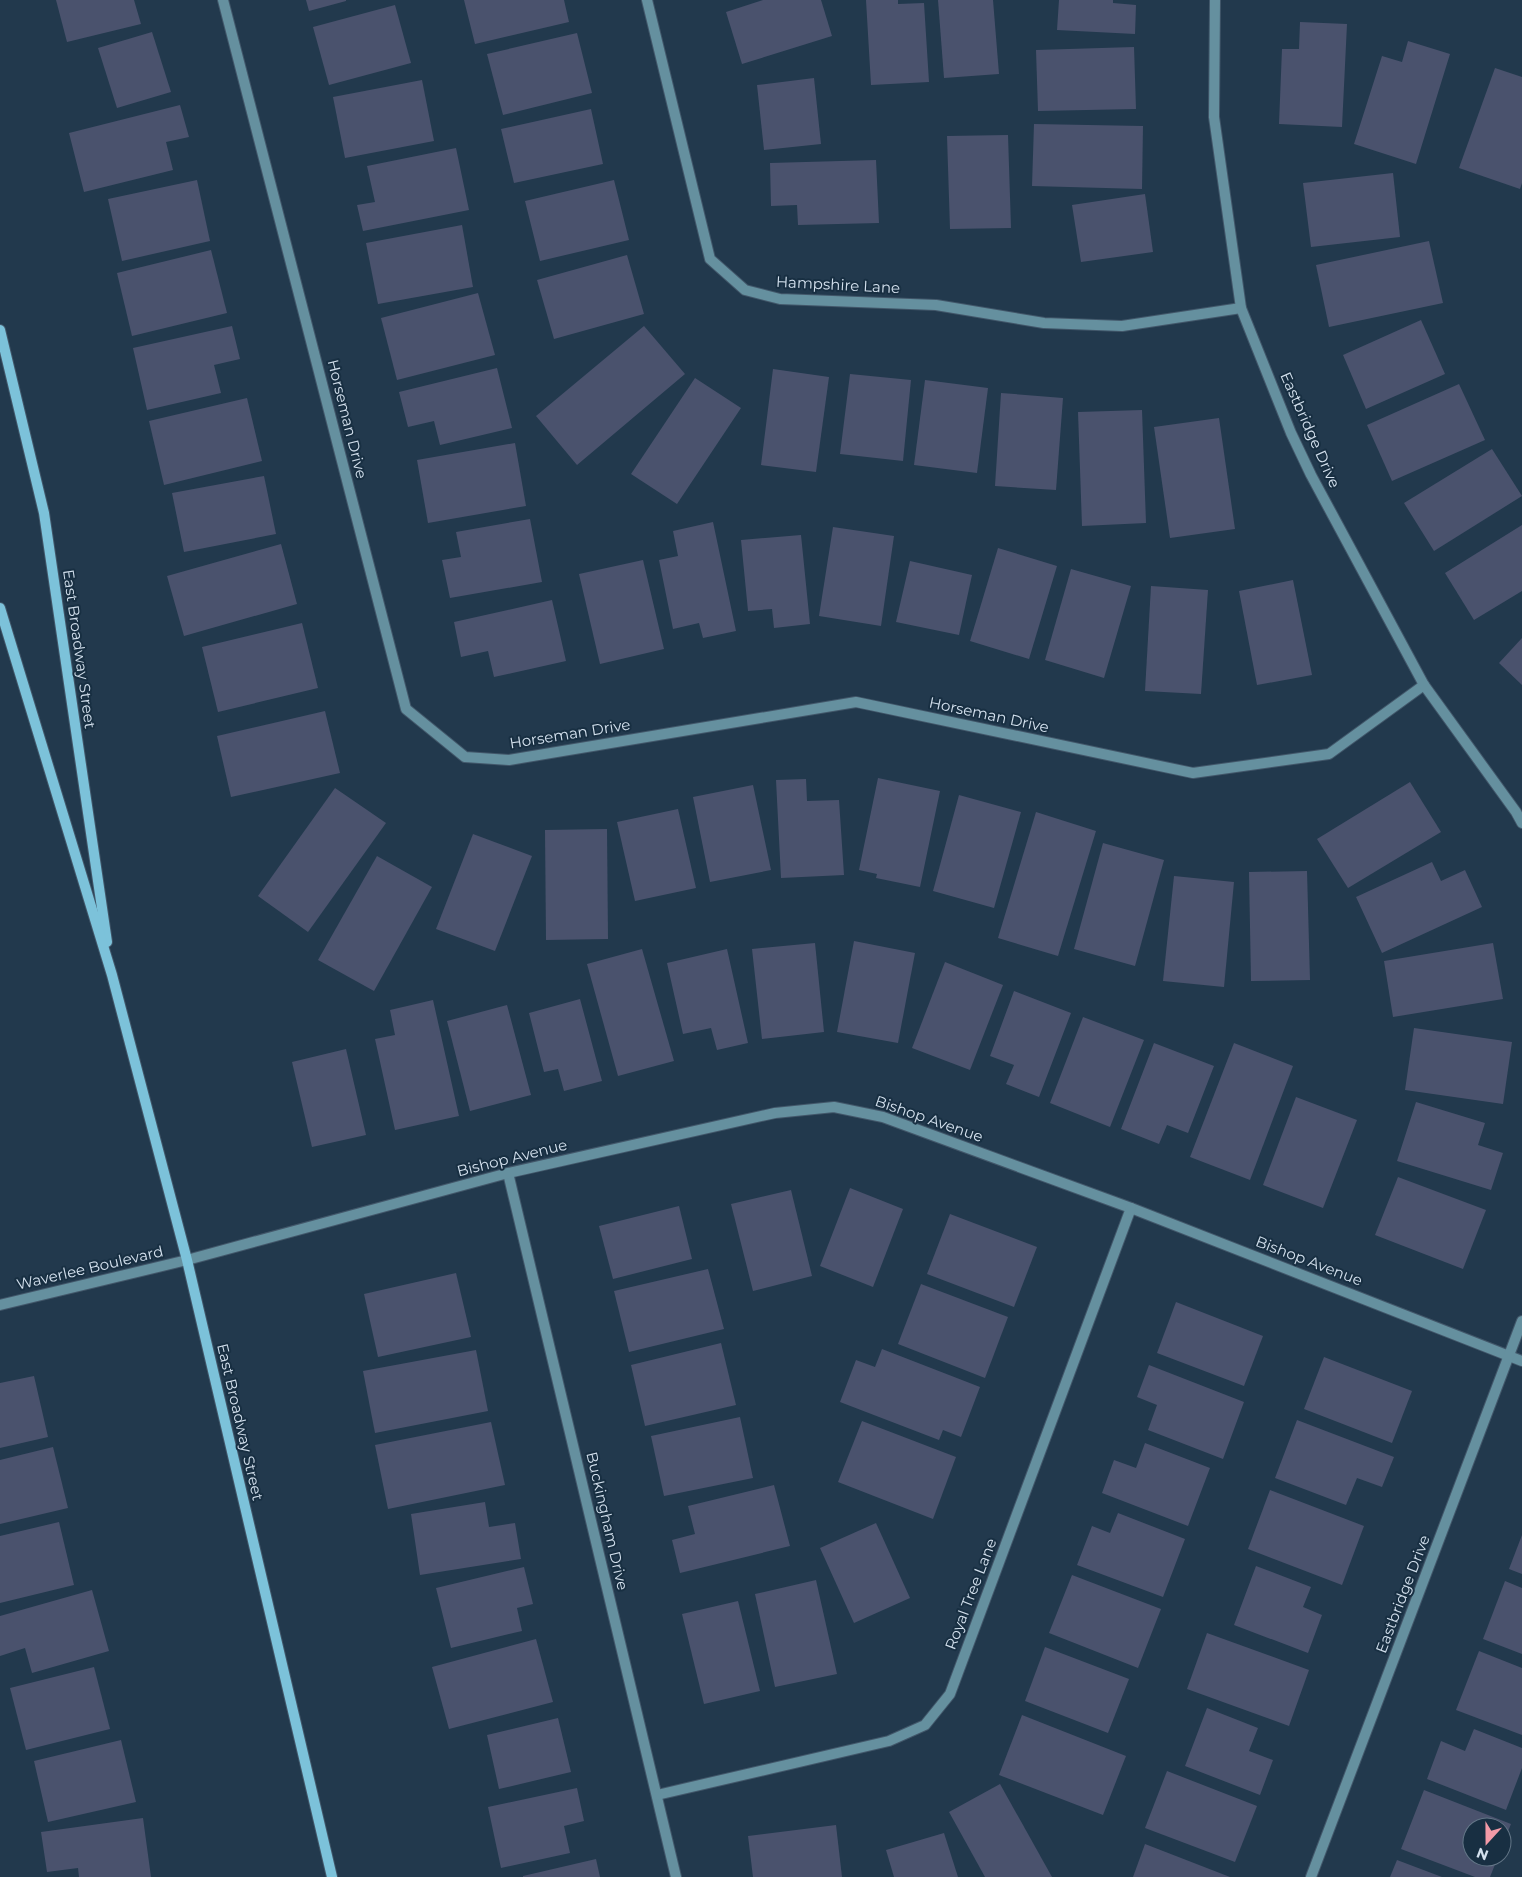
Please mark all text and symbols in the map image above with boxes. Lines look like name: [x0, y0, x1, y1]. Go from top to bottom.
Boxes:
street label: Hampshire Lane: [775, 272, 901, 297]
street label: Horseman Drive: [323, 357, 371, 480]
street label: Eastbridge Drive: [1276, 369, 1345, 491]
street label: East Broadway Street: [59, 568, 100, 730]
street label: Horseman Drive: [927, 693, 1051, 736]
street label: Horseman Drive: [508, 715, 632, 752]
street label: Bishop Avenue: [873, 1091, 986, 1146]
street label: Bishop Avenue: [455, 1135, 569, 1180]
street label: Bishop Avenue: [1253, 1231, 1365, 1290]
street label: Waverlee Boulevard: [15, 1241, 165, 1294]
street label: East Broadway Street: [213, 1342, 268, 1502]
street label: Buckingham Drive: [582, 1450, 633, 1592]
street label: Eastbridge Drive: [1371, 1532, 1434, 1656]
street label: Royal Tree Lane: [941, 1535, 1001, 1652]
north arrow: [1462, 1817, 1512, 1867]
text: N: [1474, 1844, 1491, 1865]

